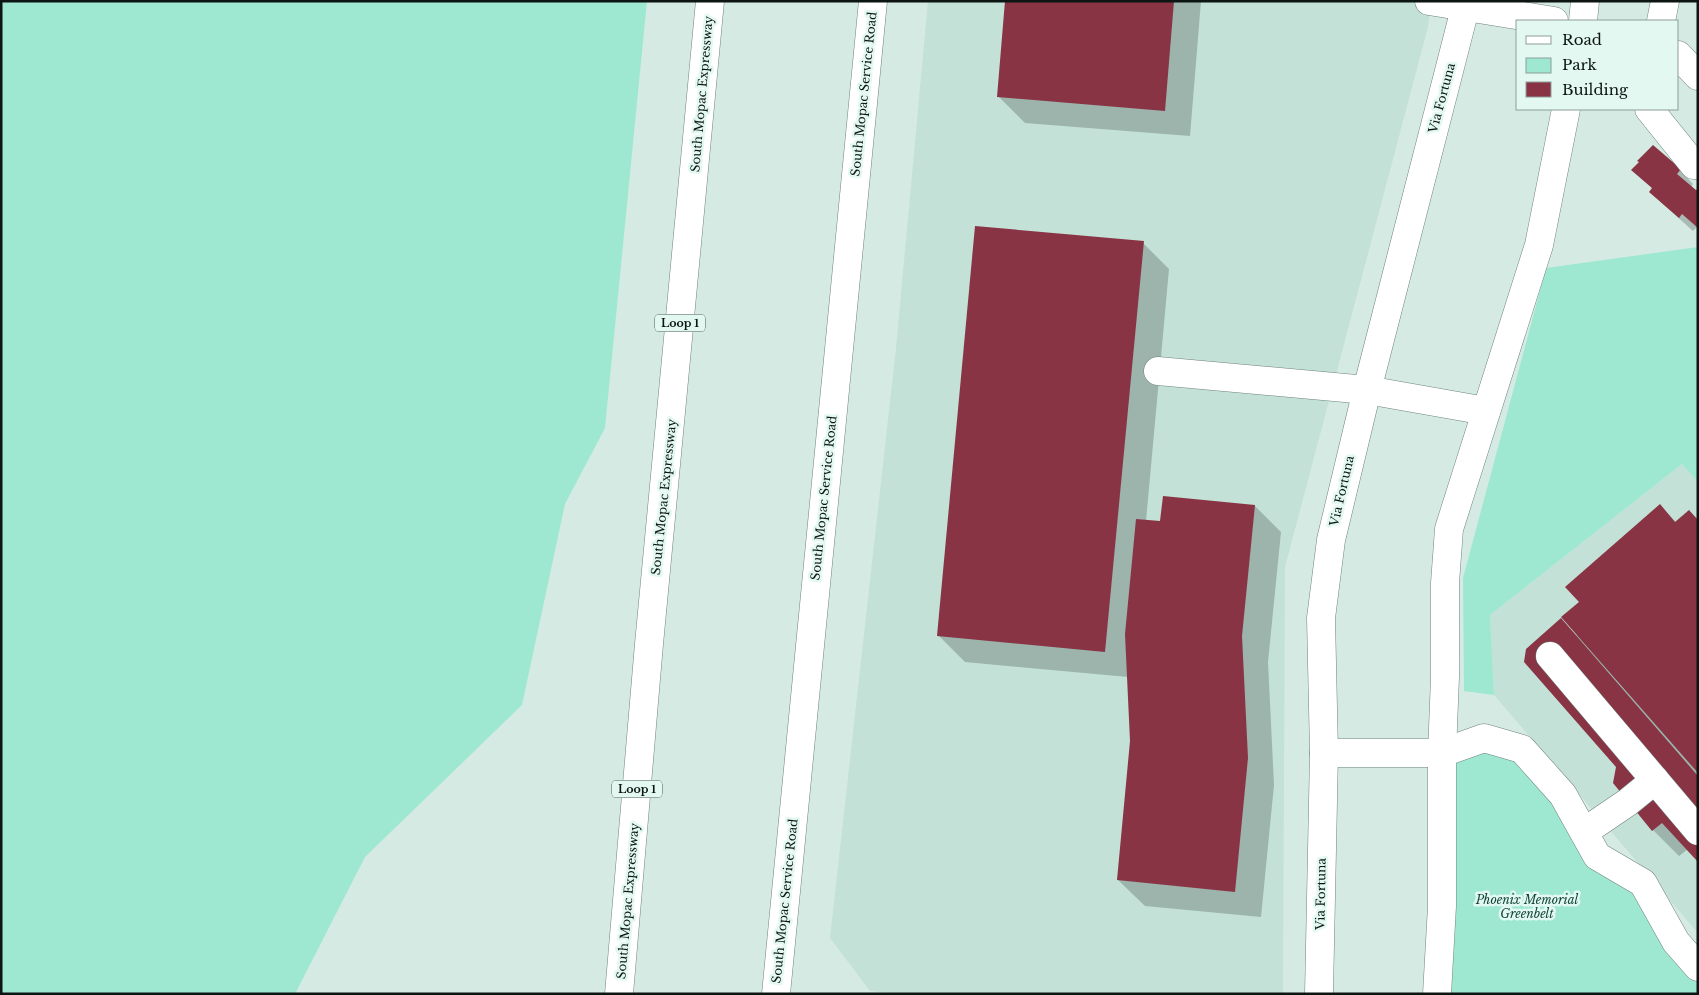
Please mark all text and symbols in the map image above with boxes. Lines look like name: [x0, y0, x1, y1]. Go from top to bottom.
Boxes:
street label: South Mopac Service Road: [847, 11, 880, 177]
street label: South Mopac Expressway: [687, 15, 716, 173]
legend: [1516, 20, 1679, 110]
text: Road: [1562, 30, 1602, 49]
text: Park: [1562, 55, 1598, 74]
street label: Via Fortuna: [1425, 61, 1458, 136]
text: Building: [1562, 80, 1629, 99]
road number: Loop 1: [655, 314, 705, 332]
street label: South Mopac Service Road: [807, 415, 840, 581]
street label: South Mopac Expressway: [648, 418, 679, 576]
street label: Via Fortuna: [1326, 454, 1357, 529]
road number: Loop 1: [612, 781, 662, 798]
street label: South Mopac Service Road: [768, 818, 801, 984]
street label: South Mopac Expressway: [613, 822, 642, 980]
street label: Via Fortuna: [1312, 858, 1329, 931]
park label: Phoenix Memorial Greenbelt: [1475, 892, 1579, 921]

